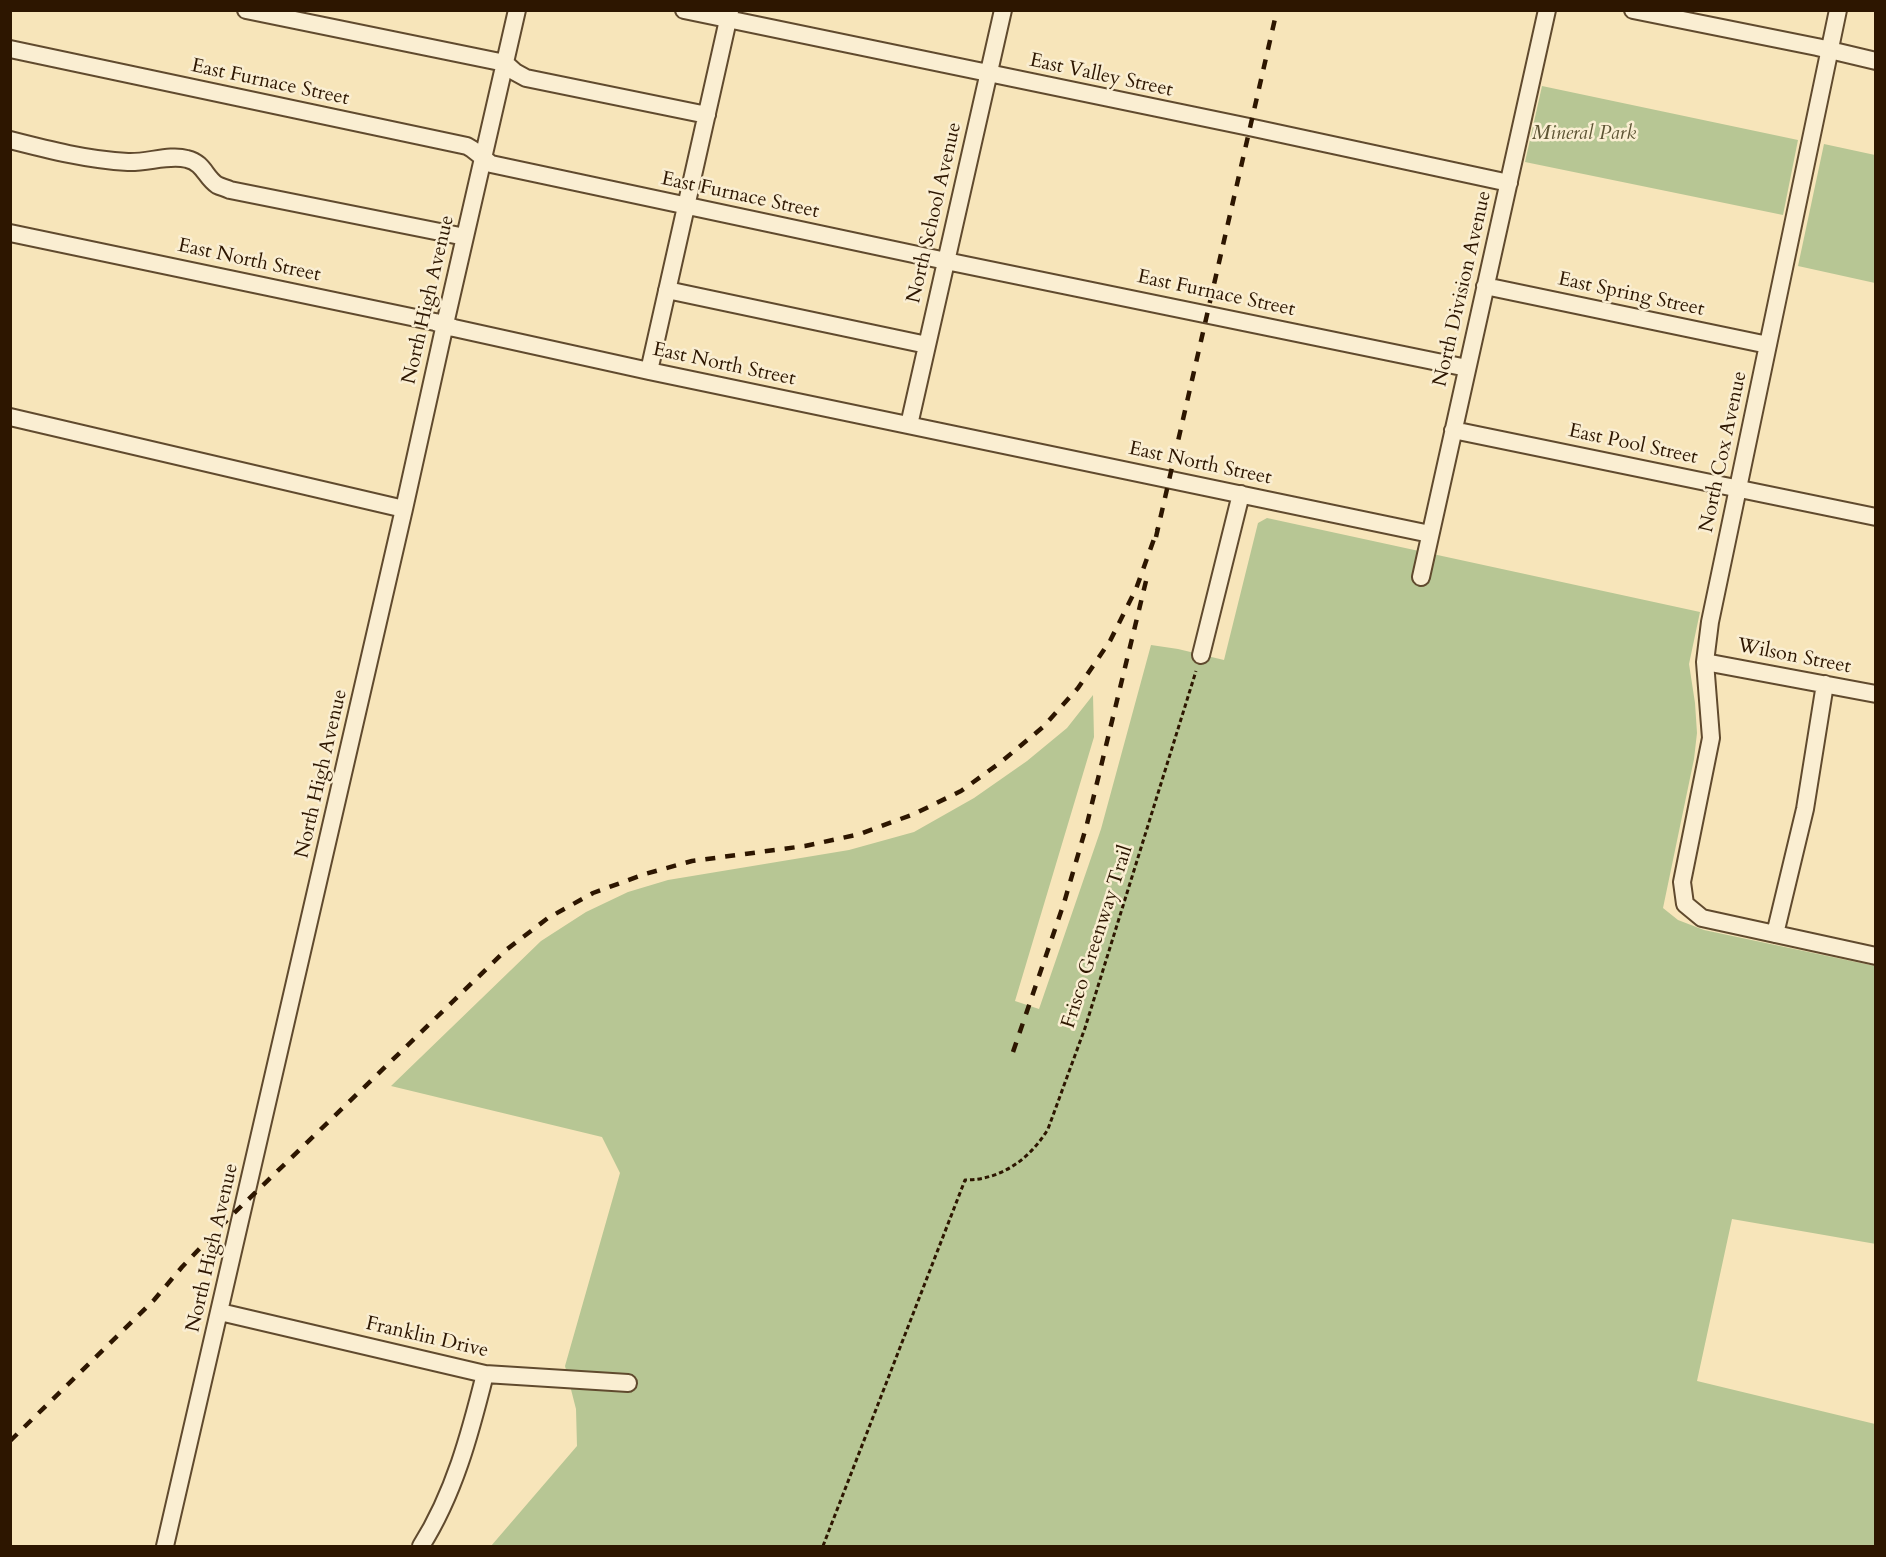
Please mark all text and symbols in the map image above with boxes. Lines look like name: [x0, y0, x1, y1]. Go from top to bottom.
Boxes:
street label: East Valley Street: [1027, 49, 1175, 103]
street label: East Furnace Street: [189, 55, 351, 111]
street label: North School Avenue: [903, 120, 967, 306]
park label: Mineral Park: [1532, 122, 1636, 146]
street label: East Furnace Street: [659, 168, 821, 224]
street label: North Division Avenue: [1429, 189, 1497, 389]
street label: North High Avenue: [398, 213, 460, 387]
street label: East North Street: [175, 234, 323, 288]
street label: East Furnace Street: [1135, 266, 1297, 322]
street label: East Spring Street: [1556, 268, 1706, 322]
street label: East North Street: [650, 338, 798, 392]
street label: North Cox Avenue: [1695, 369, 1753, 535]
street label: East Pool Street: [1566, 420, 1700, 470]
street label: East North Street: [1126, 437, 1274, 491]
street label: Wilson Street: [1735, 634, 1853, 680]
street label: North High Avenue: [291, 687, 353, 861]
street label: Frisco Greenway Trail: [1057, 843, 1139, 1031]
street label: North High Avenue: [182, 1161, 244, 1335]
street label: Franklin Drive: [363, 1312, 491, 1364]

